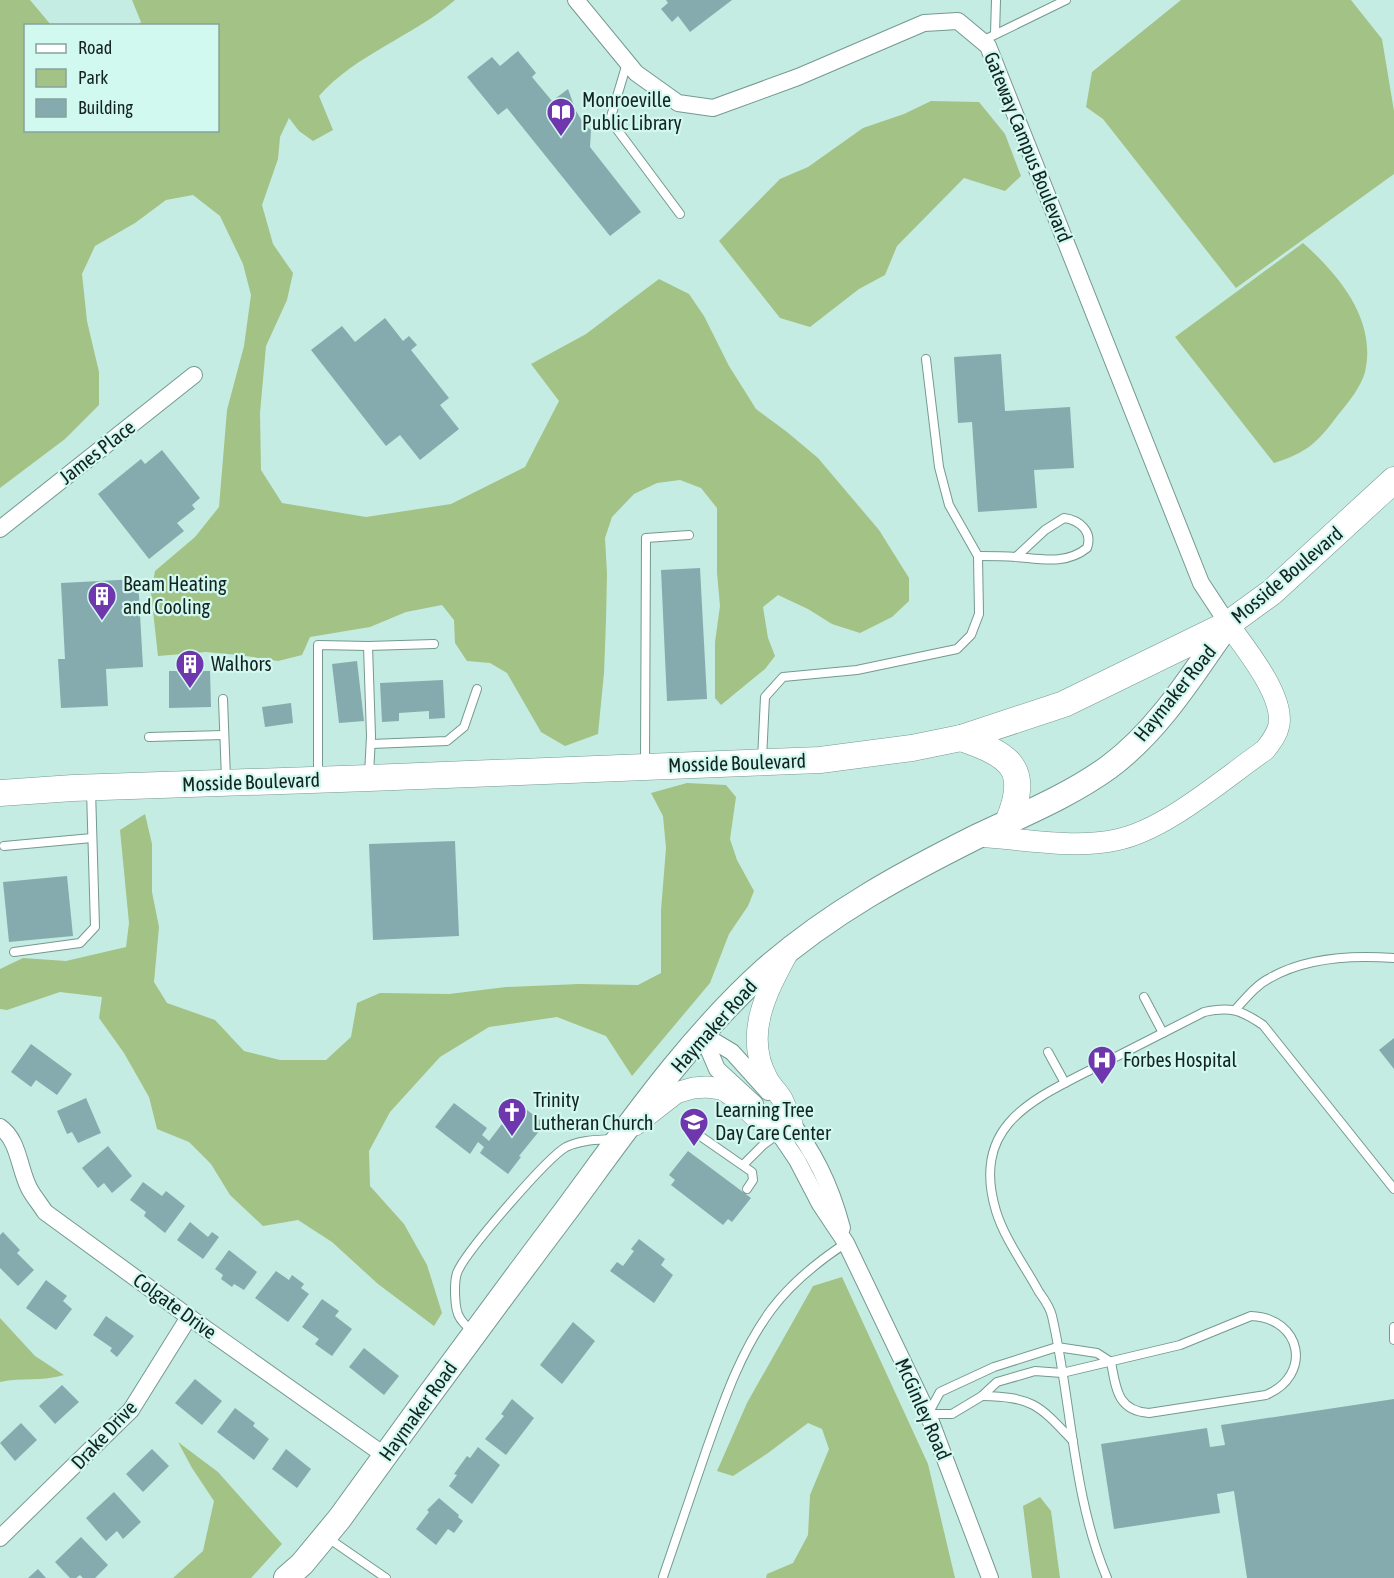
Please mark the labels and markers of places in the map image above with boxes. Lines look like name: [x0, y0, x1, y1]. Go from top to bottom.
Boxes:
place label: Monroeville Public Library: [582, 88, 682, 134]
library icon: Monroeville Public Library: [545, 96, 577, 138]
place label: Beam Heating and Cooling: [123, 572, 227, 618]
building icon: Beam Heating and Cooling: [86, 580, 118, 622]
building icon: Walhors: [174, 648, 206, 690]
place label: Walhors: [211, 652, 272, 675]
hospital icon: Forbes Hospital: [1086, 1044, 1118, 1086]
place label: Forbes Hospital: [1123, 1048, 1238, 1071]
place label: Trinity Lutheran Church: [533, 1088, 654, 1134]
church icon: Trinity Lutheran Church: [496, 1096, 528, 1138]
place label: Learning Tree Day Care Center: [715, 1098, 832, 1144]
school or university icon: Learning Tree Day Care Center: [678, 1106, 710, 1148]

